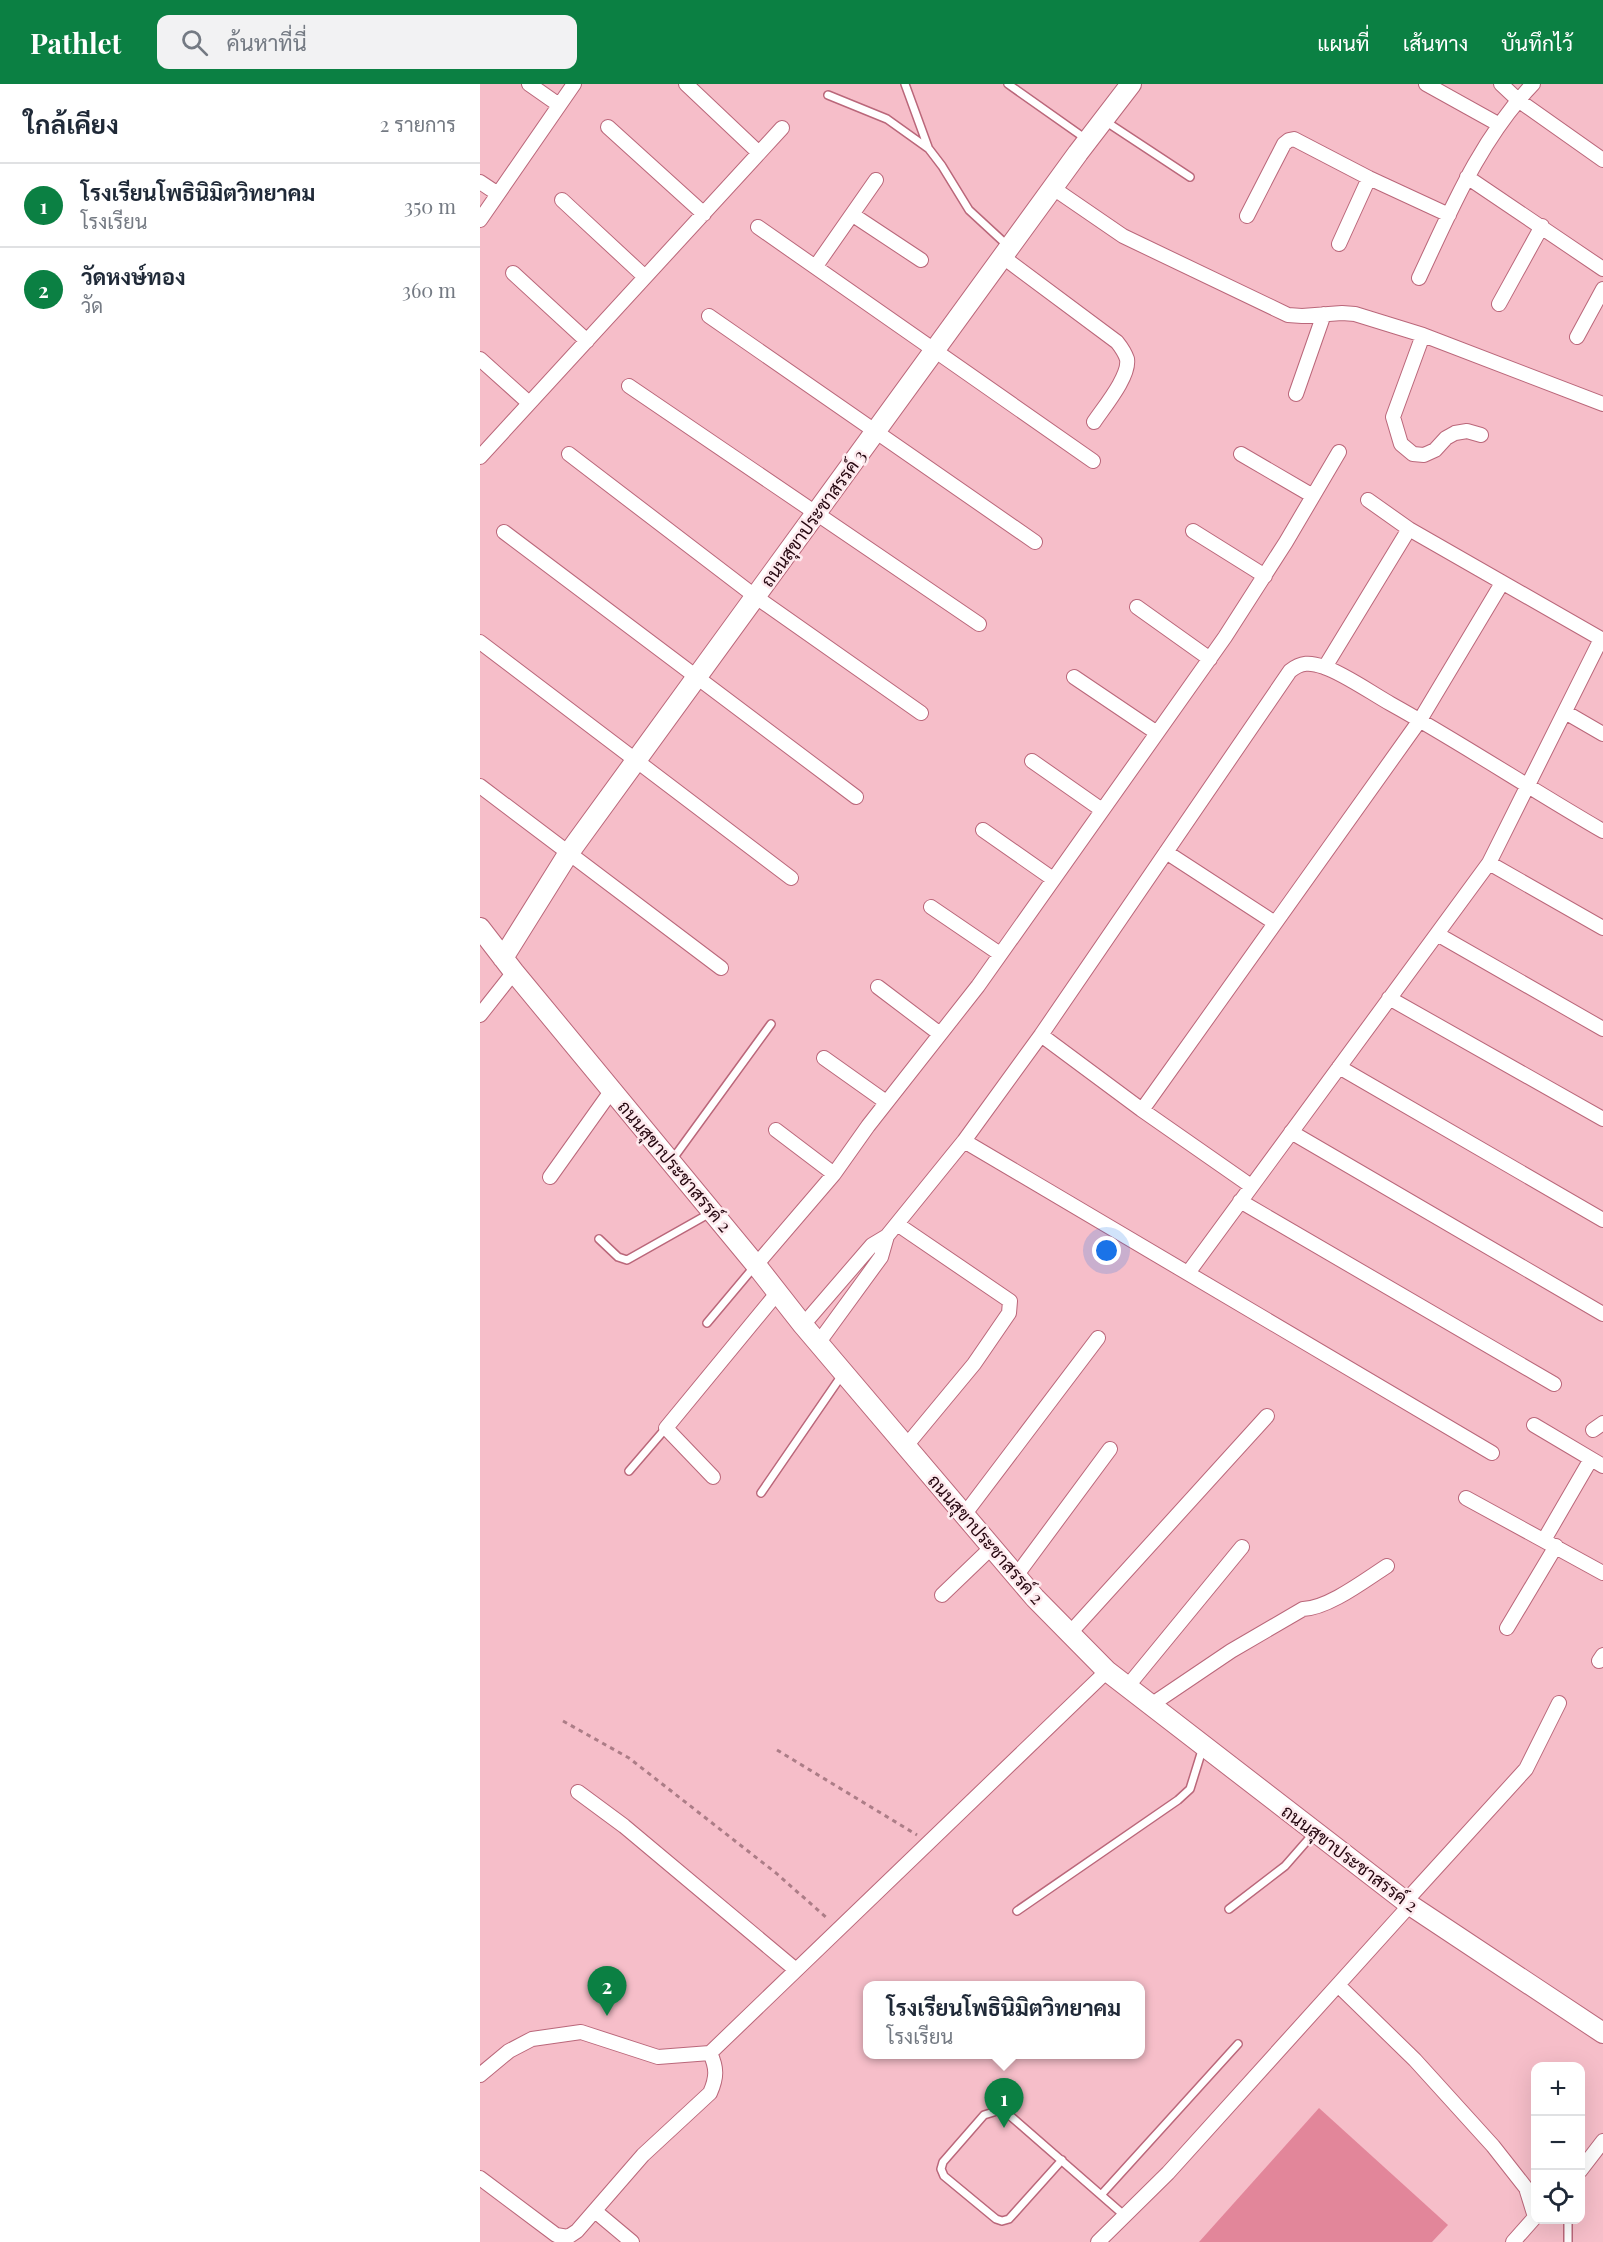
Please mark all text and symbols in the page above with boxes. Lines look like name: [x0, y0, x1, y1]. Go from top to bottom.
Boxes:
search box: [157, 15, 577, 69]
text: Pathlet: [30, 24, 121, 61]
icon: search: [178, 26, 211, 59]
text: ค้นหาที่นี่: [226, 27, 307, 57]
text: แผนที่: [1317, 28, 1370, 56]
text: เส้นทาง: [1403, 28, 1468, 56]
text: บันทึกไว้: [1501, 28, 1573, 56]
text: ใกล้เคียง: [24, 106, 119, 141]
text: 2 รายการ: [380, 110, 456, 137]
text: โรงเรียนโพธินิมิตวิทยาคม: [81, 177, 315, 207]
text: 1: [40, 192, 47, 219]
text: 350 m: [404, 192, 456, 219]
text: โรงเรียน: [81, 207, 147, 234]
text: วัดหงษ์ทอง: [81, 261, 186, 291]
text: 2: [38, 276, 49, 303]
text: 360 m: [402, 276, 456, 303]
text: วัด: [81, 291, 103, 318]
street label: ถนนสุขาประชาสรรค์ 3: [755, 444, 872, 592]
street label: ถนนสุขาประชาสรรค์ 2: [612, 1095, 737, 1237]
your location: [1092, 1236, 1121, 1265]
street label: ถนนสุขาประชาสรรค์ 2: [922, 1469, 1049, 1610]
street label: ถนนสุขาประชาสรรค์ 2: [1276, 1799, 1423, 1918]
pin: 2: [588, 1966, 626, 2016]
popup: [863, 1981, 1145, 2059]
text: โรงเรียนโพธินิมิตวิทยาคม: [887, 1992, 1121, 2022]
text: โรงเรียน: [887, 2022, 953, 2049]
map controls: [1531, 2062, 1585, 2224]
button: +: [1531, 2062, 1585, 2116]
pin: 1: [984, 2078, 1024, 2128]
button: −: [1531, 2116, 1585, 2170]
button: locate: [1531, 2170, 1585, 2224]

